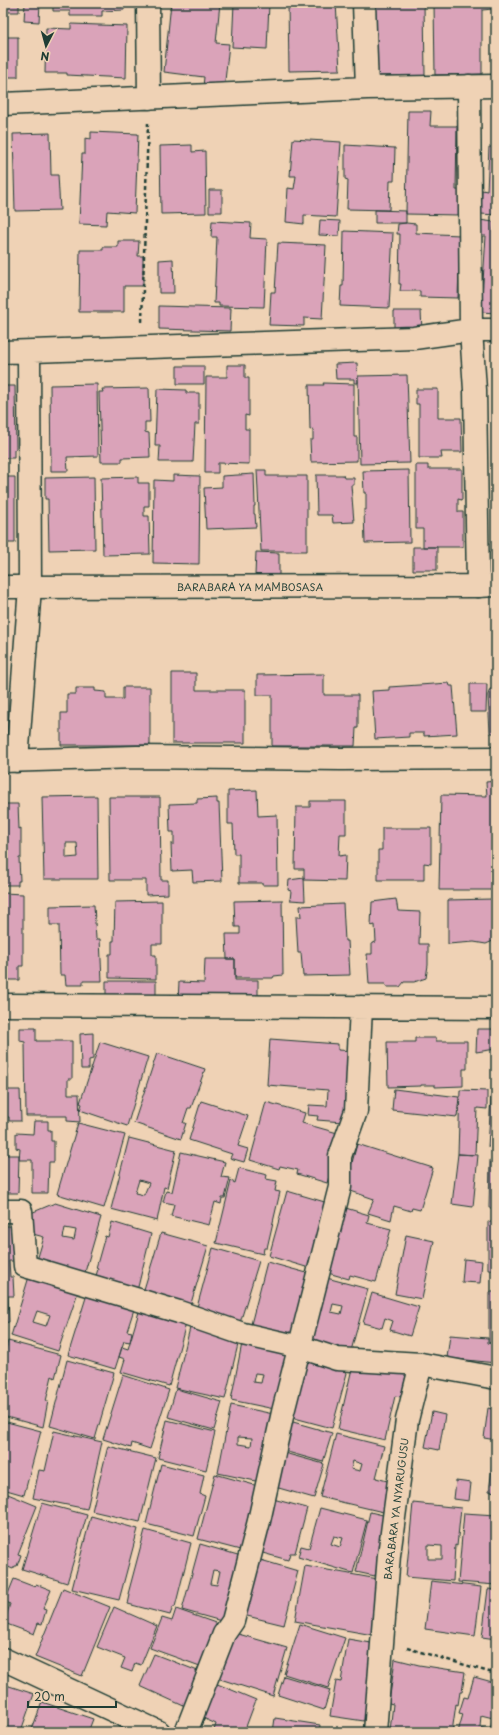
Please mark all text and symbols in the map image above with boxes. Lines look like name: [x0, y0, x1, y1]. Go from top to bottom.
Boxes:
north arrow: [26, 26, 66, 66]
text: N: [39, 48, 50, 65]
street label: BARABARA YA MAMBOSASA: [177, 579, 324, 594]
street label: BARABARA YA NYARUGUSU: [379, 1437, 412, 1581]
scale bar: [28, 1683, 116, 1709]
text: 20 m: [34, 1687, 65, 1705]

